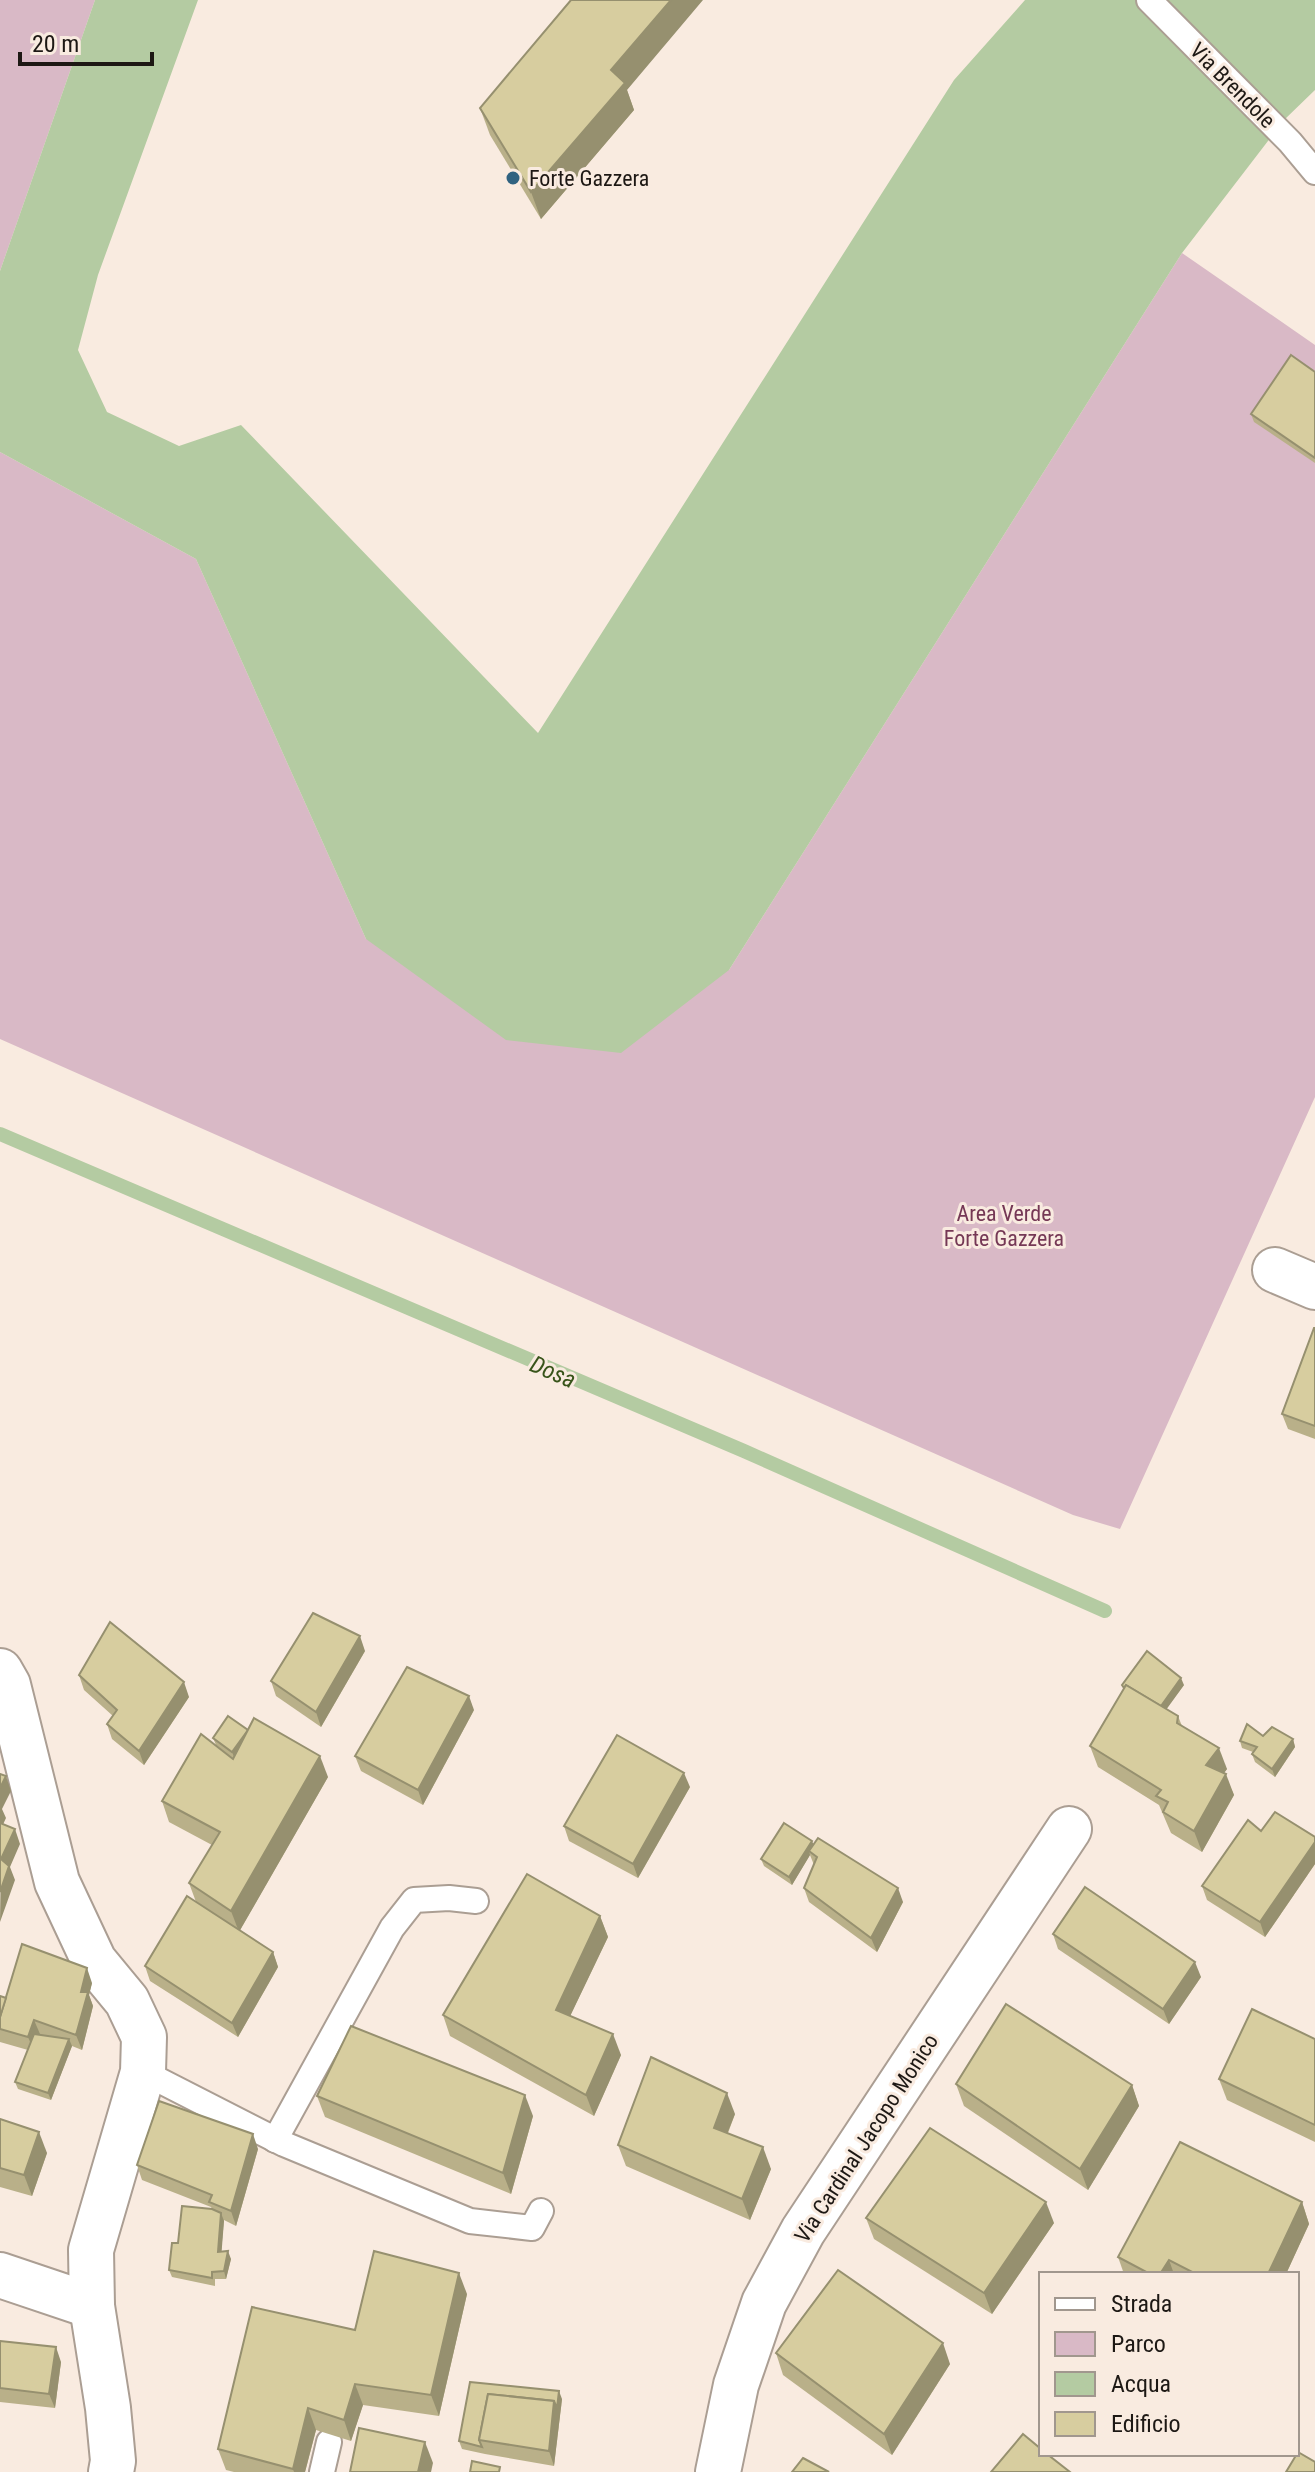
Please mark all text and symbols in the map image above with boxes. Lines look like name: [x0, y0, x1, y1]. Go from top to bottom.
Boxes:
scale bar: [20, 16, 152, 66]
text: 20 m: [32, 30, 79, 58]
street label: Via Brendole: [1185, 38, 1280, 133]
place label: Forte Gazzera: [529, 166, 649, 191]
marker: Forte Gazzera: [504, 169, 522, 187]
park label: Area Verde Forte Gazzera: [944, 1201, 1064, 1251]
water label: Dosa: [526, 1350, 580, 1394]
street label: Via Cardinal Jacopo Monico: [790, 2029, 943, 2247]
legend: [1039, 2272, 1299, 2456]
text: Strada: [1111, 2290, 1172, 2318]
text: Parco: [1111, 2330, 1166, 2358]
text: Acqua: [1111, 2370, 1171, 2398]
text: Edificio: [1111, 2410, 1181, 2438]

